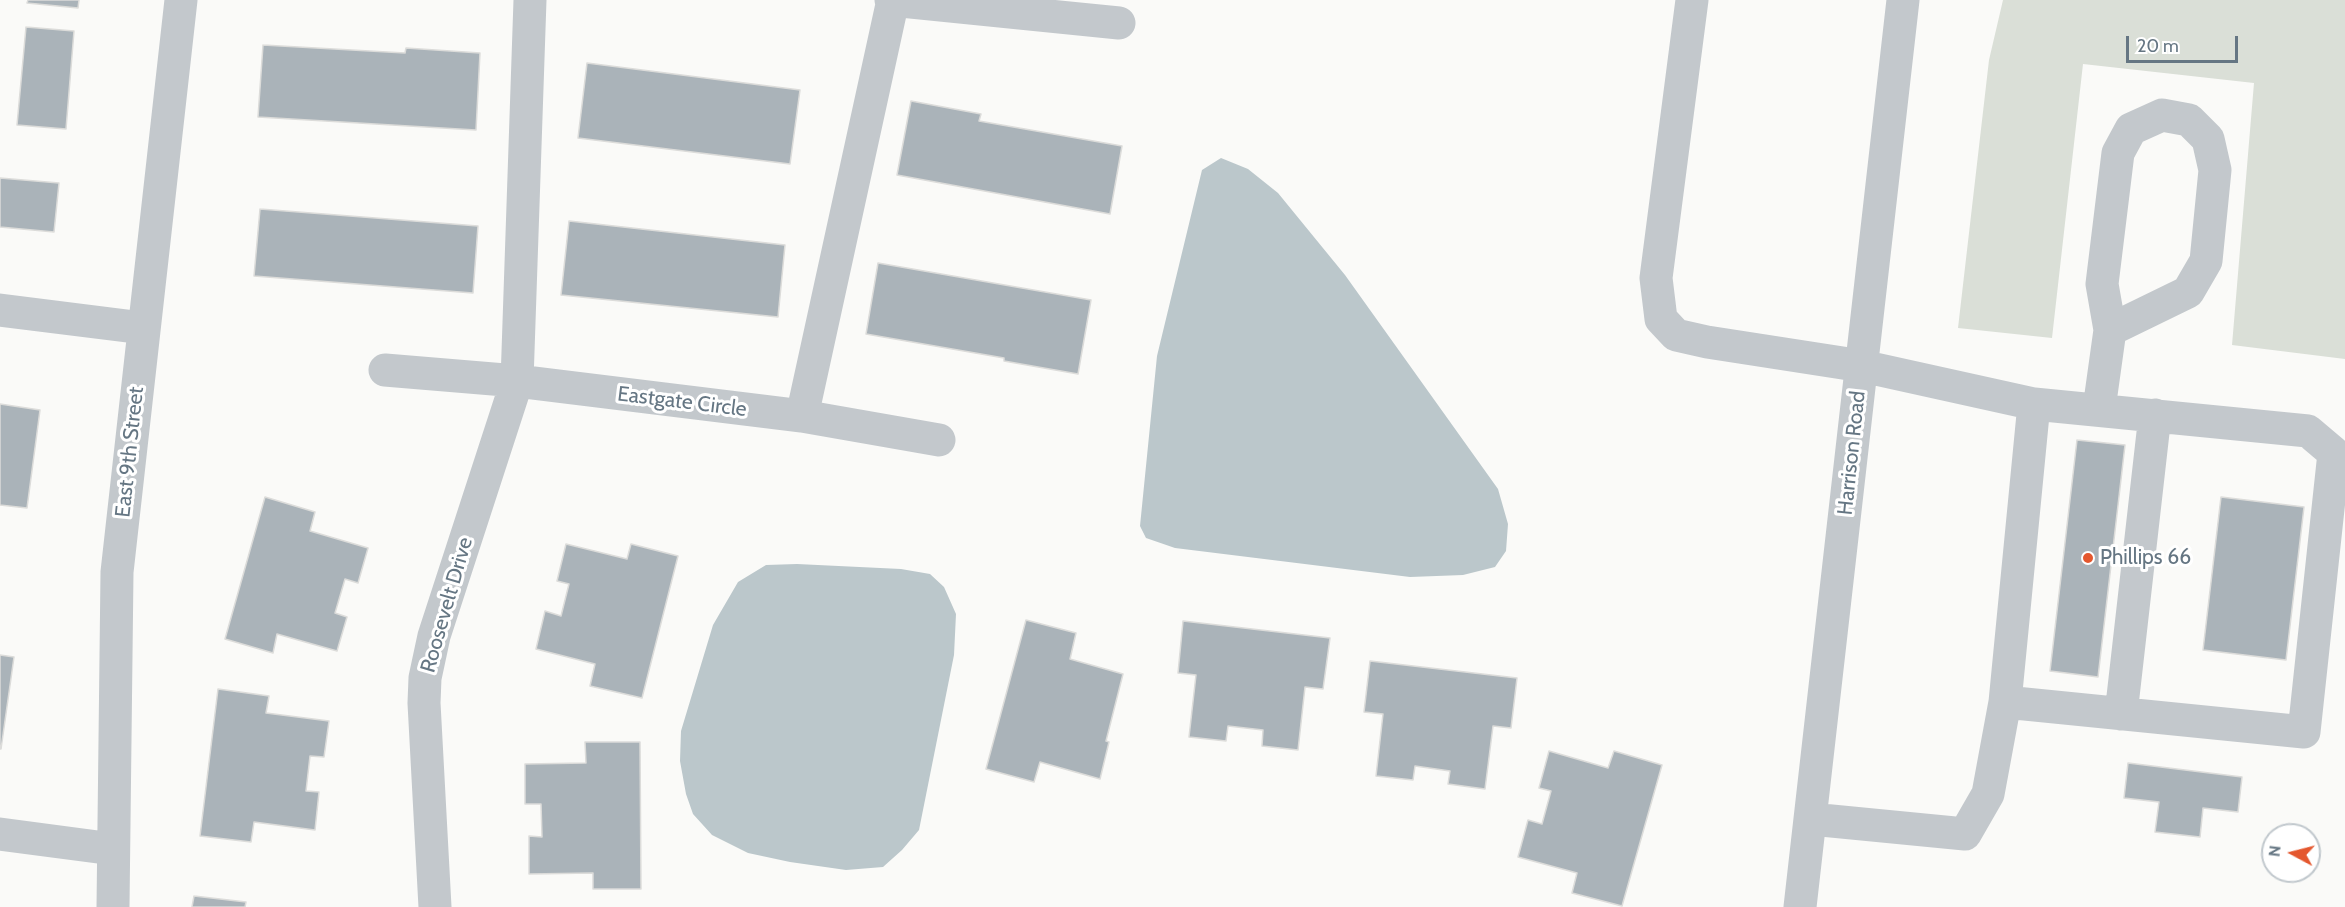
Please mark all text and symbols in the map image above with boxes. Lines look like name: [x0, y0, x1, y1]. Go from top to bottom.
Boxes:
scale bar: [2129, 24, 2242, 62]
text: 20 m: [2137, 35, 2179, 57]
street label: Eastgate Circle: [616, 382, 748, 422]
street label: East 9th Street: [111, 385, 149, 519]
street label: Harrison Road: [1833, 390, 1871, 516]
street label: Roosevelt Drive: [416, 535, 478, 675]
place label: Phillips 66: [2100, 545, 2191, 571]
marker: Phillips 66: [2081, 551, 2095, 565]
north arrow: [2261, 823, 2321, 883]
text: N: [2265, 844, 2285, 858]

